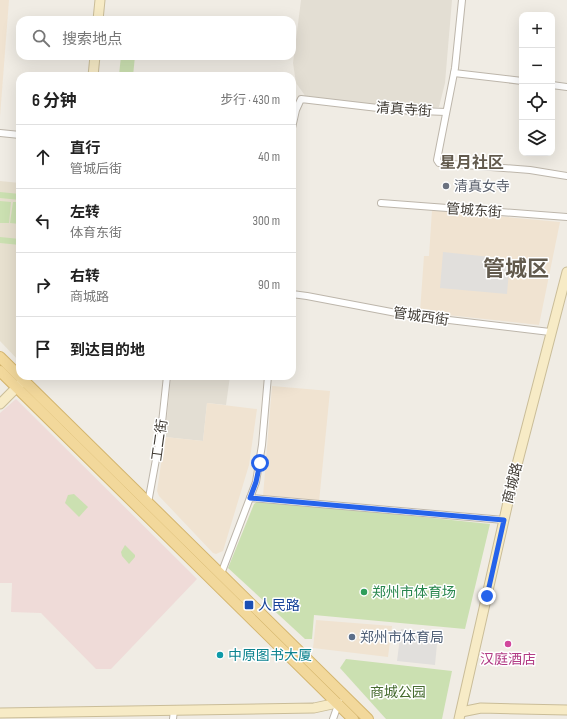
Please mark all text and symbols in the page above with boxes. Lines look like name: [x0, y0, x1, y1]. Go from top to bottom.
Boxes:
map controls: [519, 12, 555, 156]
button: +: [519, 12, 555, 48]
search box: [16, 16, 296, 60]
icon: search: [30, 27, 52, 49]
text: 搜索地点: [62, 30, 122, 49]
button: −: [519, 48, 555, 84]
button: locate: [519, 84, 555, 120]
text: 6 分钟: [32, 91, 77, 111]
text: 步行 · 430 m: [220, 92, 280, 108]
street label: 清真寺街: [375, 99, 432, 120]
button: layers: [519, 120, 555, 156]
text: 直行: [70, 139, 100, 158]
icon: ahead: [32, 146, 54, 168]
text: 40 m: [258, 149, 280, 165]
district label: 星月社区: [440, 153, 504, 173]
text: 管城后街: [70, 161, 122, 177]
place label: 清真女寺: [454, 178, 510, 195]
marker: 清真女寺: [441, 181, 451, 191]
street label: 管城东街: [445, 200, 502, 221]
text: 左转: [70, 203, 100, 222]
icon: left: [32, 210, 54, 232]
text: 300 m: [253, 213, 280, 229]
text: 体育东街: [70, 225, 122, 241]
district label: 管城区: [483, 256, 549, 283]
text: 右转: [70, 267, 100, 286]
icon: right: [32, 274, 54, 296]
text: 90 m: [258, 277, 280, 293]
text: 商城路: [70, 289, 109, 305]
street label: 管城西街: [392, 304, 450, 329]
icon: arrive: [32, 338, 54, 360]
text: 到达目的地: [70, 341, 145, 360]
street label: 工二街: [148, 418, 171, 462]
route start: [251, 454, 269, 472]
street label: 商城路: [499, 461, 526, 506]
place label: 郑州市体育场: [372, 584, 456, 601]
marker: 郑州市体育场: [359, 587, 369, 597]
route end: [478, 587, 496, 605]
place label: 人民路: [258, 597, 300, 614]
marker: 人民路: [243, 599, 255, 611]
place label: 郑州市体育局: [360, 629, 444, 646]
marker: 郑州市体育局: [347, 632, 357, 642]
marker: 汉庭酒店: [503, 639, 513, 649]
place label: 中原图书大厦: [228, 647, 312, 664]
marker: 中原图书大厦: [215, 650, 225, 660]
place label: 汉庭酒店: [480, 651, 536, 668]
park label: 商城公园: [370, 684, 426, 701]

